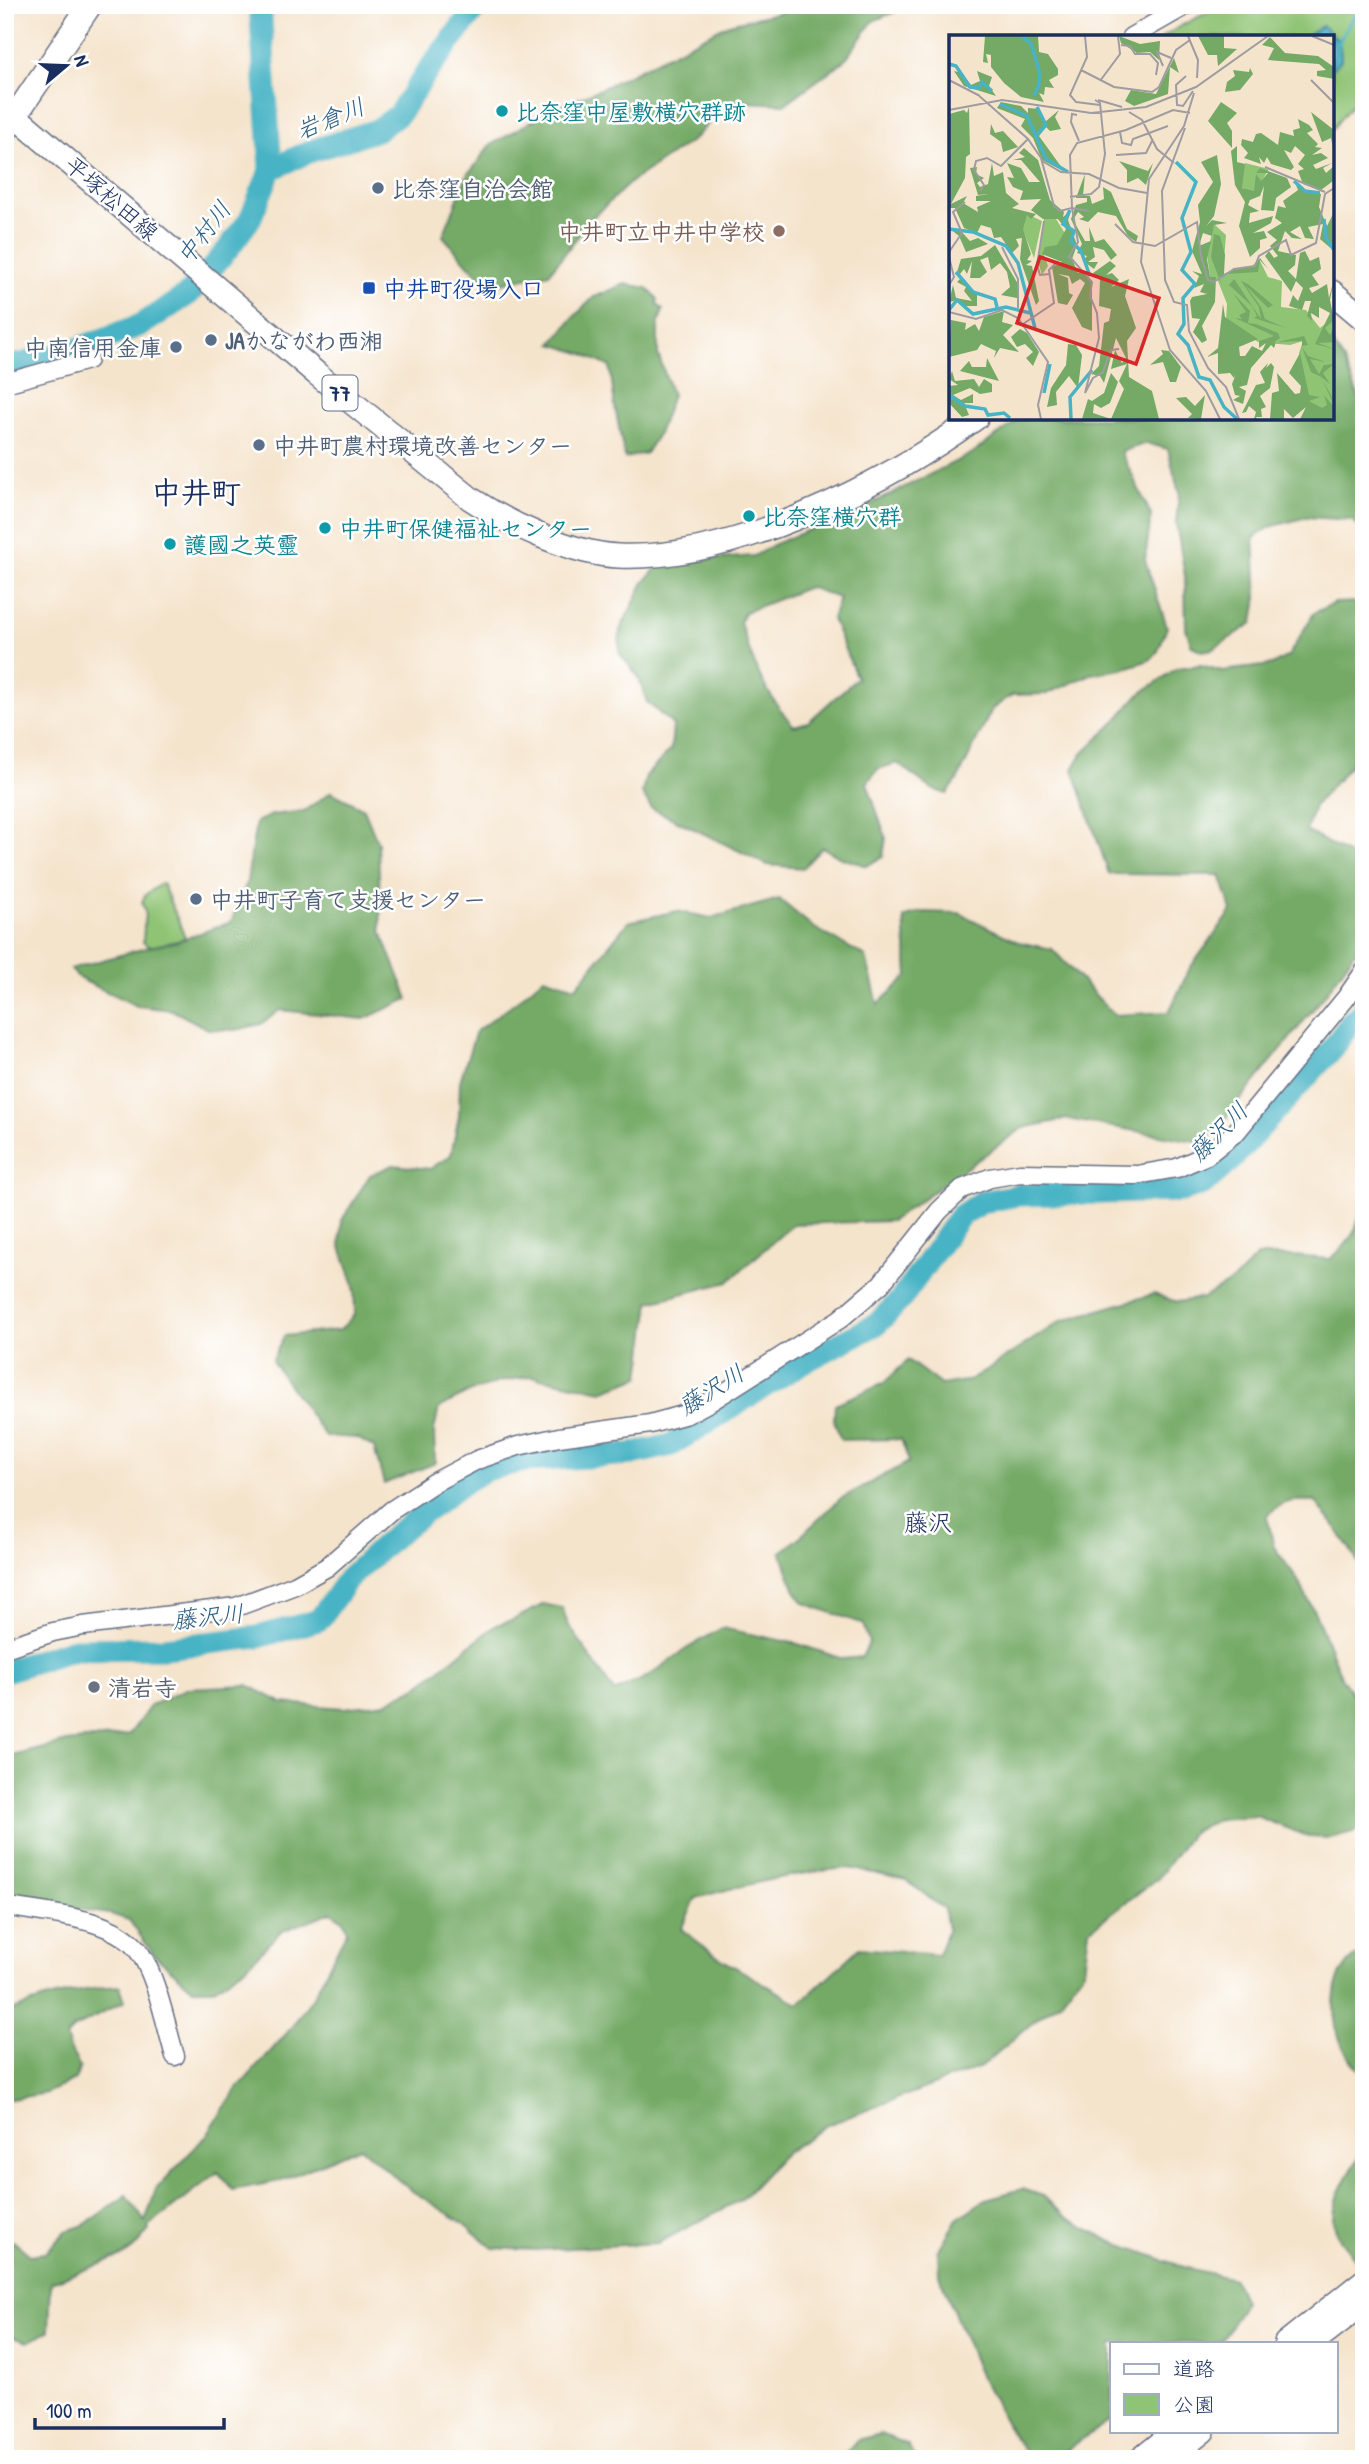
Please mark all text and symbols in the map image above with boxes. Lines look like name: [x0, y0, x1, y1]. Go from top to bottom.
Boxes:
north arrow: [32, 32, 102, 102]
inset map: [949, 35, 1334, 420]
text: N: [68, 51, 96, 69]
water label: 岩倉川: [291, 90, 369, 146]
place label: 比奈窪中屋敷横穴群跡: [516, 96, 746, 127]
marker: 比奈窪中屋敷横穴群跡: [494, 103, 510, 119]
street label: 平塚松田線: [58, 149, 166, 247]
place label: 比奈窪自治会館: [392, 173, 553, 204]
marker: 比奈窪自治会館: [370, 180, 386, 196]
water label: 中村川: [168, 194, 238, 270]
place label: 中井町立中井中学校: [558, 216, 765, 247]
marker: 中井町立中井中学校: [771, 223, 787, 239]
place label: 中井町役場入口: [383, 273, 544, 304]
marker: 中井町役場入口: [361, 280, 377, 296]
place label: JAかながわ西湘: [225, 325, 383, 356]
place label: 中南信用金庫: [24, 332, 162, 363]
marker: JAかながわ西湘: [203, 332, 219, 348]
marker: 中南信用金庫: [168, 339, 184, 355]
road number: 77: [322, 376, 358, 410]
place label: 中井町農村環境改善センター: [273, 430, 572, 461]
marker: 中井町農村環境改善センター: [251, 437, 267, 453]
district label: 中井町: [151, 472, 241, 512]
place label: 比奈窪横穴群: [763, 501, 901, 532]
marker: 比奈窪横穴群: [741, 508, 757, 524]
place label: 中井町保健福祉センター: [339, 513, 592, 544]
marker: 中井町保健福祉センター: [317, 520, 333, 536]
place label: 護國之英靈: [184, 529, 299, 560]
marker: 護國之英靈: [162, 536, 178, 552]
place label: 中井町子育て支援センター: [210, 884, 486, 915]
marker: 中井町子育て支援センター: [188, 891, 204, 907]
water label: 藤沢川: [1181, 1094, 1255, 1168]
water label: 藤沢川: [672, 1356, 750, 1422]
district label: 藤沢: [904, 1506, 952, 1538]
water label: 藤沢川: [171, 1596, 245, 1636]
place label: 清岩寺: [108, 1672, 177, 1703]
marker: 清岩寺: [86, 1679, 102, 1695]
legend: [1110, 2342, 1338, 2432]
text: 道路: [1173, 2354, 1215, 2383]
scale bar: [35, 2387, 224, 2431]
text: 公園: [1173, 2390, 1215, 2419]
text: 100 m: [46, 2396, 92, 2425]

